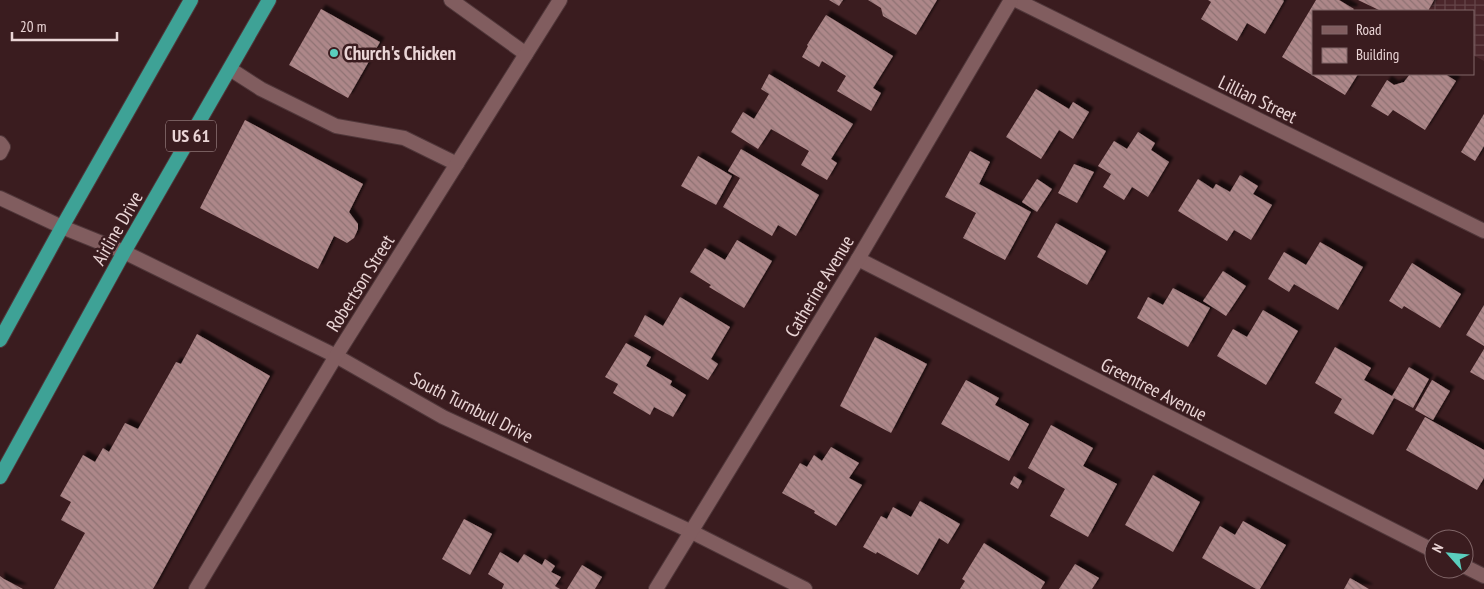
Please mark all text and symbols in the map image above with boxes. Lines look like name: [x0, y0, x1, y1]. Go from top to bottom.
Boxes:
scale bar: [12, 10, 118, 42]
legend: [1312, 10, 1474, 75]
text: 20 m: [20, 17, 46, 36]
text: Road: [1356, 20, 1382, 39]
place label: Church's Chicken: [344, 41, 456, 65]
text: Building: [1356, 45, 1399, 64]
marker: Church's Chicken: [328, 47, 340, 59]
street label: Lillian Street: [1215, 70, 1302, 129]
road number: US 61: [166, 120, 216, 152]
street label: Airline Drive: [86, 187, 148, 269]
street label: Robertson Street: [321, 229, 400, 336]
street label: Catherine Avenue: [779, 231, 859, 341]
street label: Greentree Avenue: [1097, 352, 1211, 426]
street label: South Turnbull Drive: [407, 366, 537, 448]
north arrow: [1424, 529, 1474, 579]
text: N: [1428, 541, 1447, 556]

